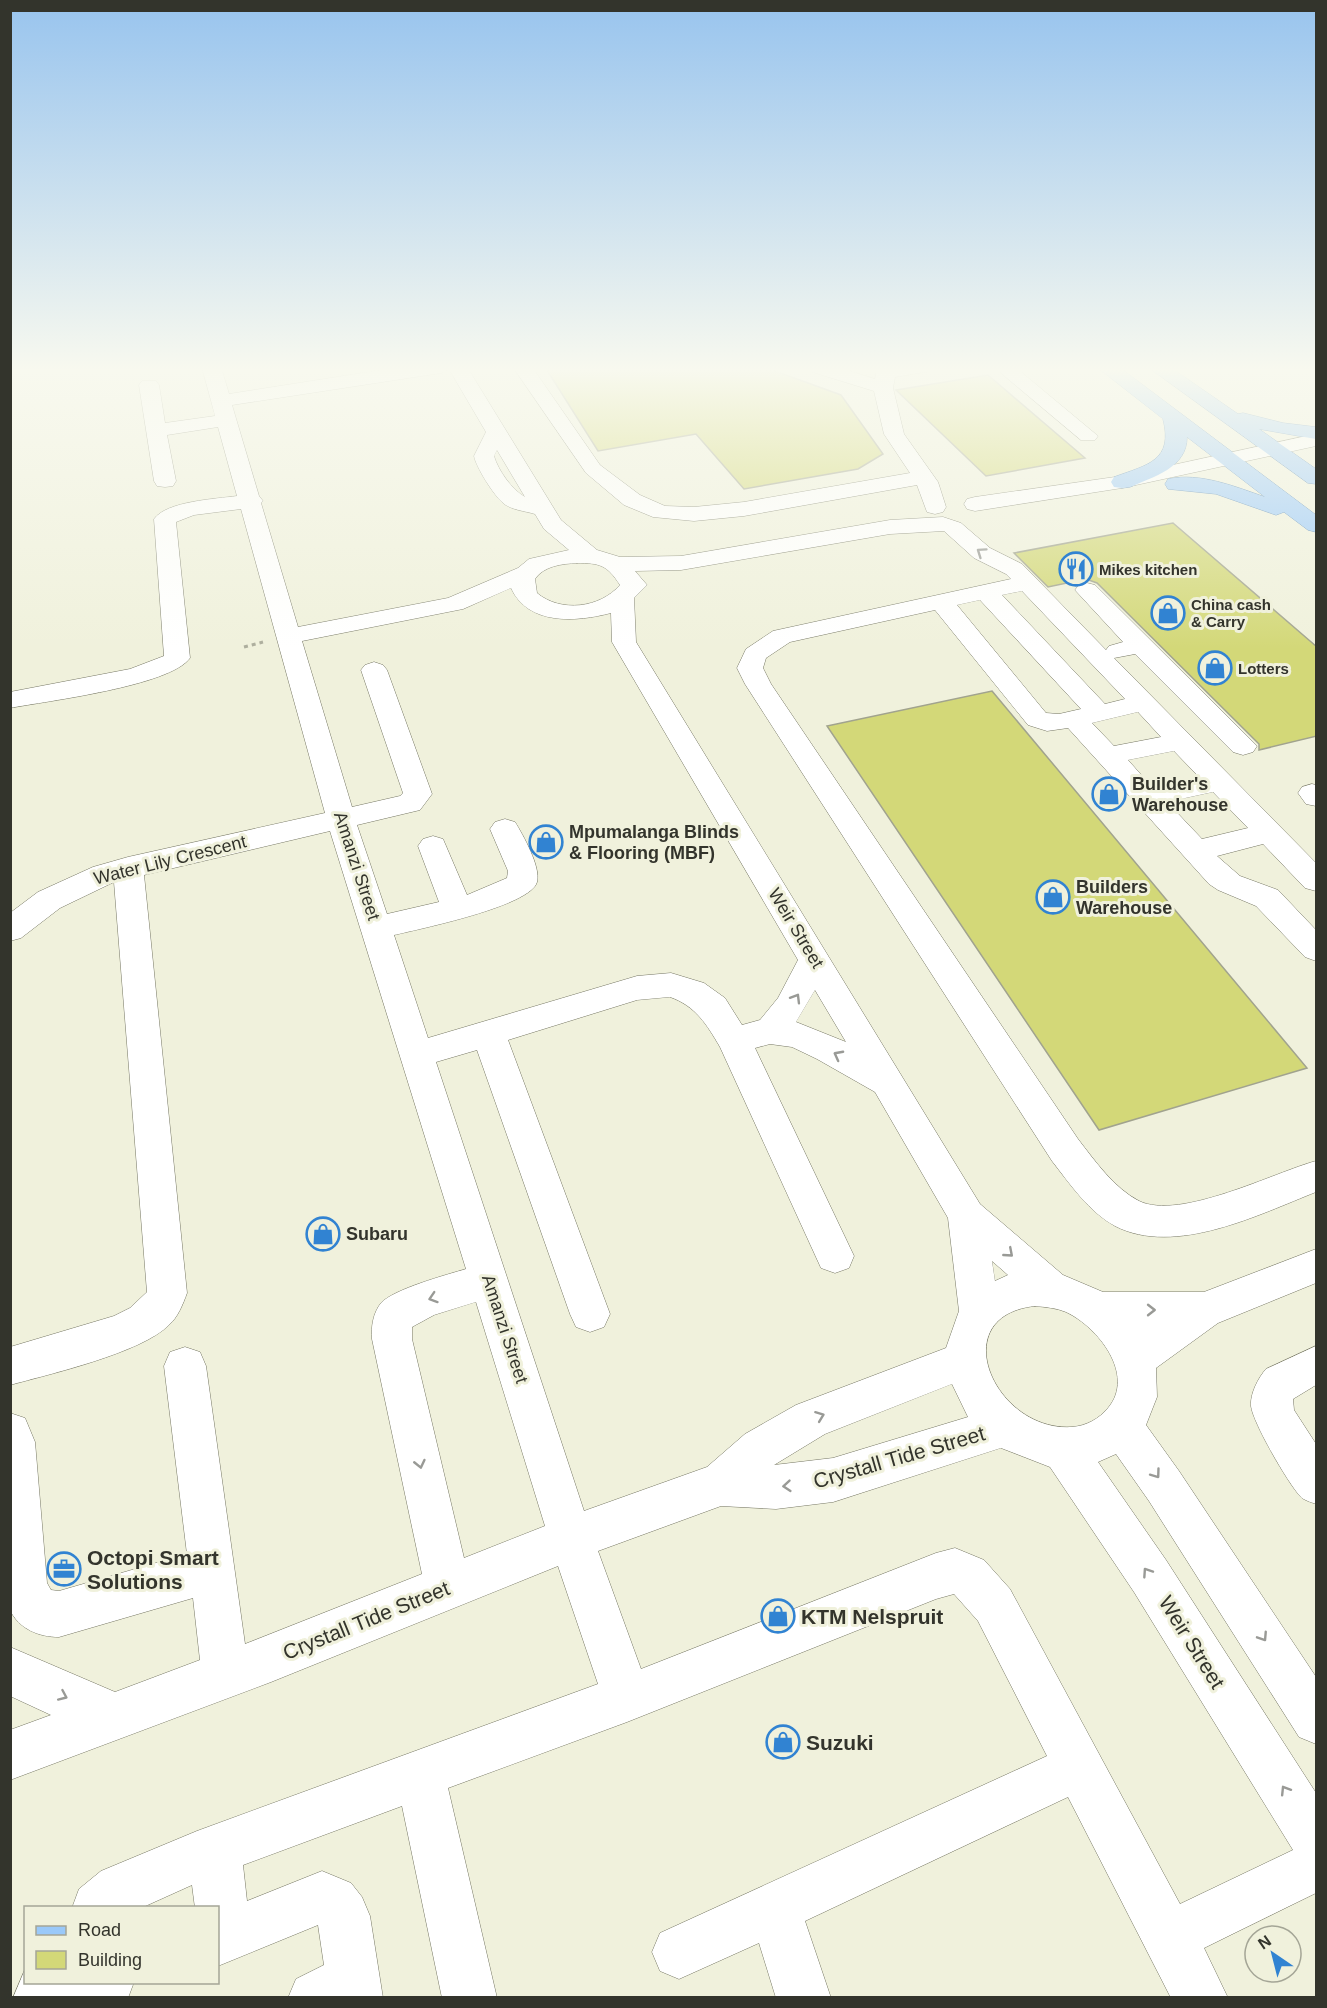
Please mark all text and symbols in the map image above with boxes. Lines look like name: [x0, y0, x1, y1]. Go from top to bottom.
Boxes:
one-way arrow: [977, 548, 988, 559]
restaurant icon: Mikes kitchen: [1058, 551, 1094, 587]
place label: Mikes kitchen: [1099, 561, 1197, 578]
shop icon: China cash & Carry: [1150, 595, 1186, 631]
place label: China cash & Carry: [1191, 596, 1271, 630]
shop icon: Lotters: [1197, 650, 1233, 686]
place label: Lotters: [1238, 660, 1289, 677]
place label: Builder's Warehouse: [1132, 774, 1228, 815]
shop icon: Builder's Warehouse: [1091, 776, 1127, 812]
street label: Amanzi Street: [330, 809, 384, 923]
place label: Mpumalanga Blinds & Flooring (MBF): [569, 822, 739, 863]
shop icon: Mpumalanga Blinds & Flooring (MBF): [528, 824, 564, 860]
street label: Water Lily Crescent: [92, 831, 248, 889]
place label: Builders Warehouse: [1076, 877, 1172, 918]
shop icon: Builders Warehouse: [1035, 879, 1071, 915]
street label: Weir Street: [764, 884, 828, 972]
one-way arrow: [789, 994, 801, 1004]
one-way arrow: [834, 1051, 845, 1062]
shop icon: Subaru: [305, 1216, 341, 1252]
place label: Subaru: [346, 1224, 408, 1244]
one-way arrow: [1003, 1245, 1014, 1256]
street label: Amanzi Street: [478, 1272, 532, 1386]
one-way arrow: [428, 1291, 439, 1303]
one-way arrow: [1147, 1304, 1156, 1316]
one-way arrow: [814, 1411, 825, 1423]
street label: Crystall Tide Street: [811, 1421, 988, 1493]
one-way arrow: [413, 1459, 426, 1469]
one-way arrow: [1149, 1468, 1160, 1479]
one-way arrow: [782, 1480, 791, 1493]
place label: Octopi Smart Solutions: [87, 1546, 219, 1593]
office icon: Octopi Smart Solutions: [46, 1551, 82, 1587]
one-way arrow: [1143, 1567, 1154, 1578]
street label: Crystall Tide Street: [279, 1576, 453, 1664]
street label: Weir Street: [1155, 1592, 1230, 1693]
shop icon: KTM Nelspruit: [760, 1598, 796, 1634]
place label: KTM Nelspruit: [801, 1605, 943, 1628]
one-way arrow: [1255, 1631, 1267, 1641]
one-way arrow: [57, 1689, 68, 1701]
shop icon: Suzuki: [765, 1724, 801, 1760]
place label: Suzuki: [806, 1731, 874, 1754]
one-way arrow: [1281, 1786, 1293, 1796]
legend: [24, 1906, 219, 1984]
text: Road: [78, 1920, 121, 1940]
north arrow: [1243, 1924, 1303, 1984]
text: N: [1255, 1932, 1274, 1952]
text: Building: [78, 1950, 142, 1970]

